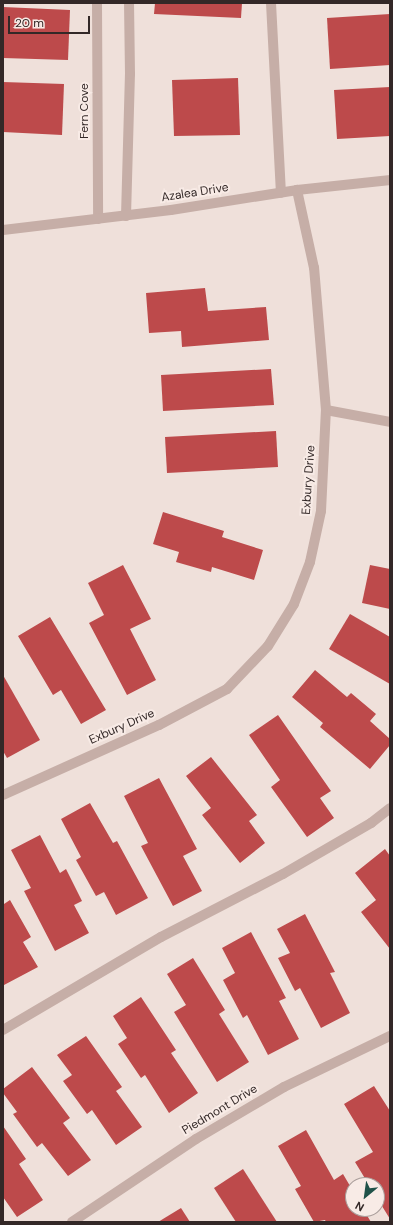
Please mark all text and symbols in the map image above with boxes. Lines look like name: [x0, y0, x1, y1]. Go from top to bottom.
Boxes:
scale bar: [10, 8, 92, 34]
text: 20 m: [15, 15, 44, 31]
street label: Fern Cove: [78, 83, 92, 139]
street label: Azalea Drive: [160, 181, 230, 205]
street label: Exbury Drive: [299, 445, 319, 515]
street label: Exbury Drive: [87, 706, 157, 748]
street label: Piedmont Drive: [180, 1082, 260, 1138]
north arrow: [345, 1177, 385, 1217]
text: N: [353, 1199, 367, 1215]

